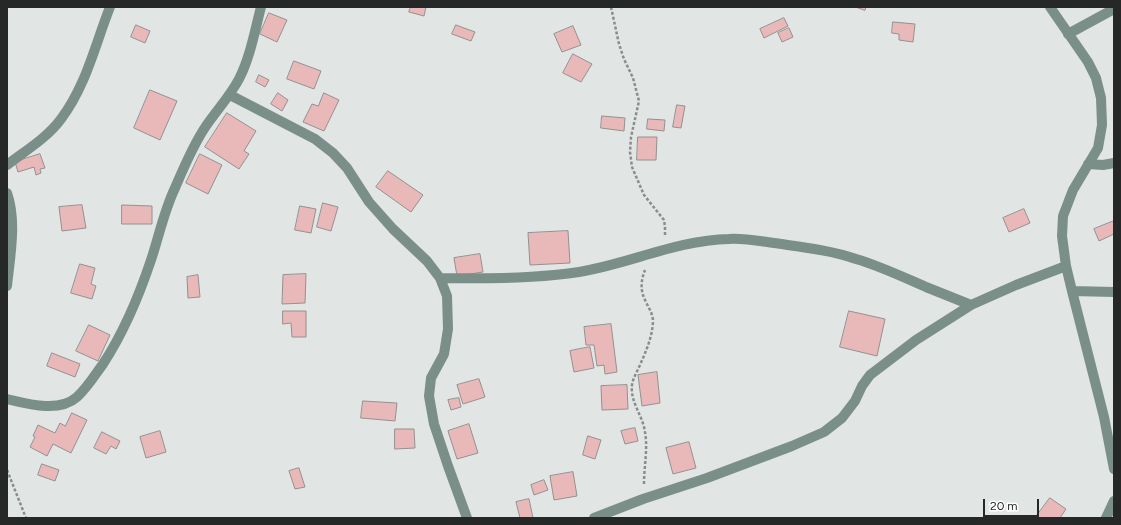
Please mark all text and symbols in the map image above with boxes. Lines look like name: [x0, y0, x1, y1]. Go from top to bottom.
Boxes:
scale bar: [985, 491, 1041, 517]
text: 20 m: [990, 499, 1018, 513]

